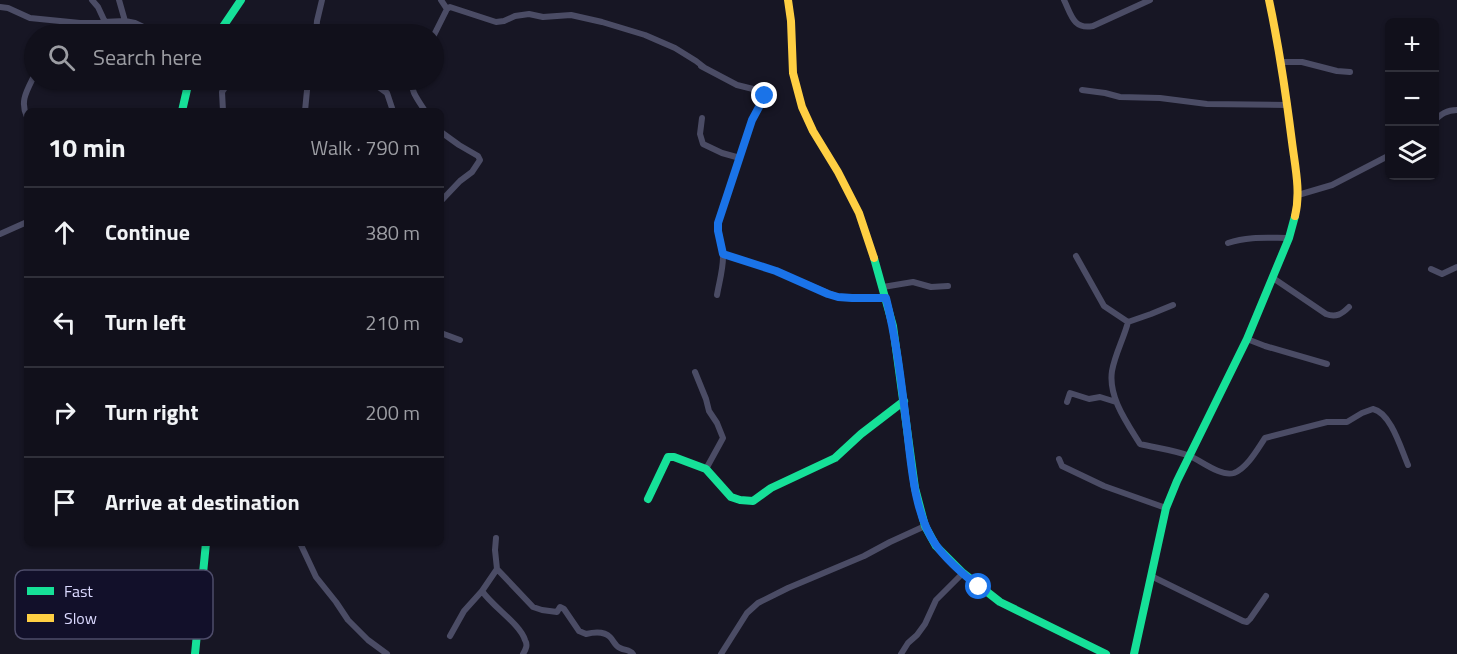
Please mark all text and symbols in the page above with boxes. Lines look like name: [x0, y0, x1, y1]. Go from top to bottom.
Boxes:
map controls: [1385, 18, 1439, 180]
button: +: [1385, 18, 1439, 72]
search box: [24, 24, 444, 90]
text: Search here: [93, 40, 202, 74]
icon: search: [45, 41, 78, 74]
button: −: [1385, 72, 1439, 126]
route end: [751, 82, 777, 108]
button: layers: [1385, 126, 1439, 180]
text: 10 min: [48, 128, 126, 167]
text: Walk · 790 m: [311, 132, 420, 163]
text: Continue: [105, 215, 190, 249]
icon: ahead: [48, 216, 81, 249]
text: 380 m: [365, 217, 420, 248]
text: Turn left: [105, 305, 186, 339]
icon: left: [48, 306, 81, 339]
text: 210 m: [365, 307, 420, 338]
text: Turn right: [105, 395, 199, 429]
icon: right: [48, 396, 81, 429]
text: 200 m: [365, 397, 420, 428]
text: Arrive at destination: [105, 485, 300, 519]
icon: arrive: [48, 486, 81, 519]
legend: [15, 570, 213, 639]
route start: [965, 573, 991, 599]
text: Fast: [64, 579, 93, 603]
text: Slow: [64, 606, 97, 630]

